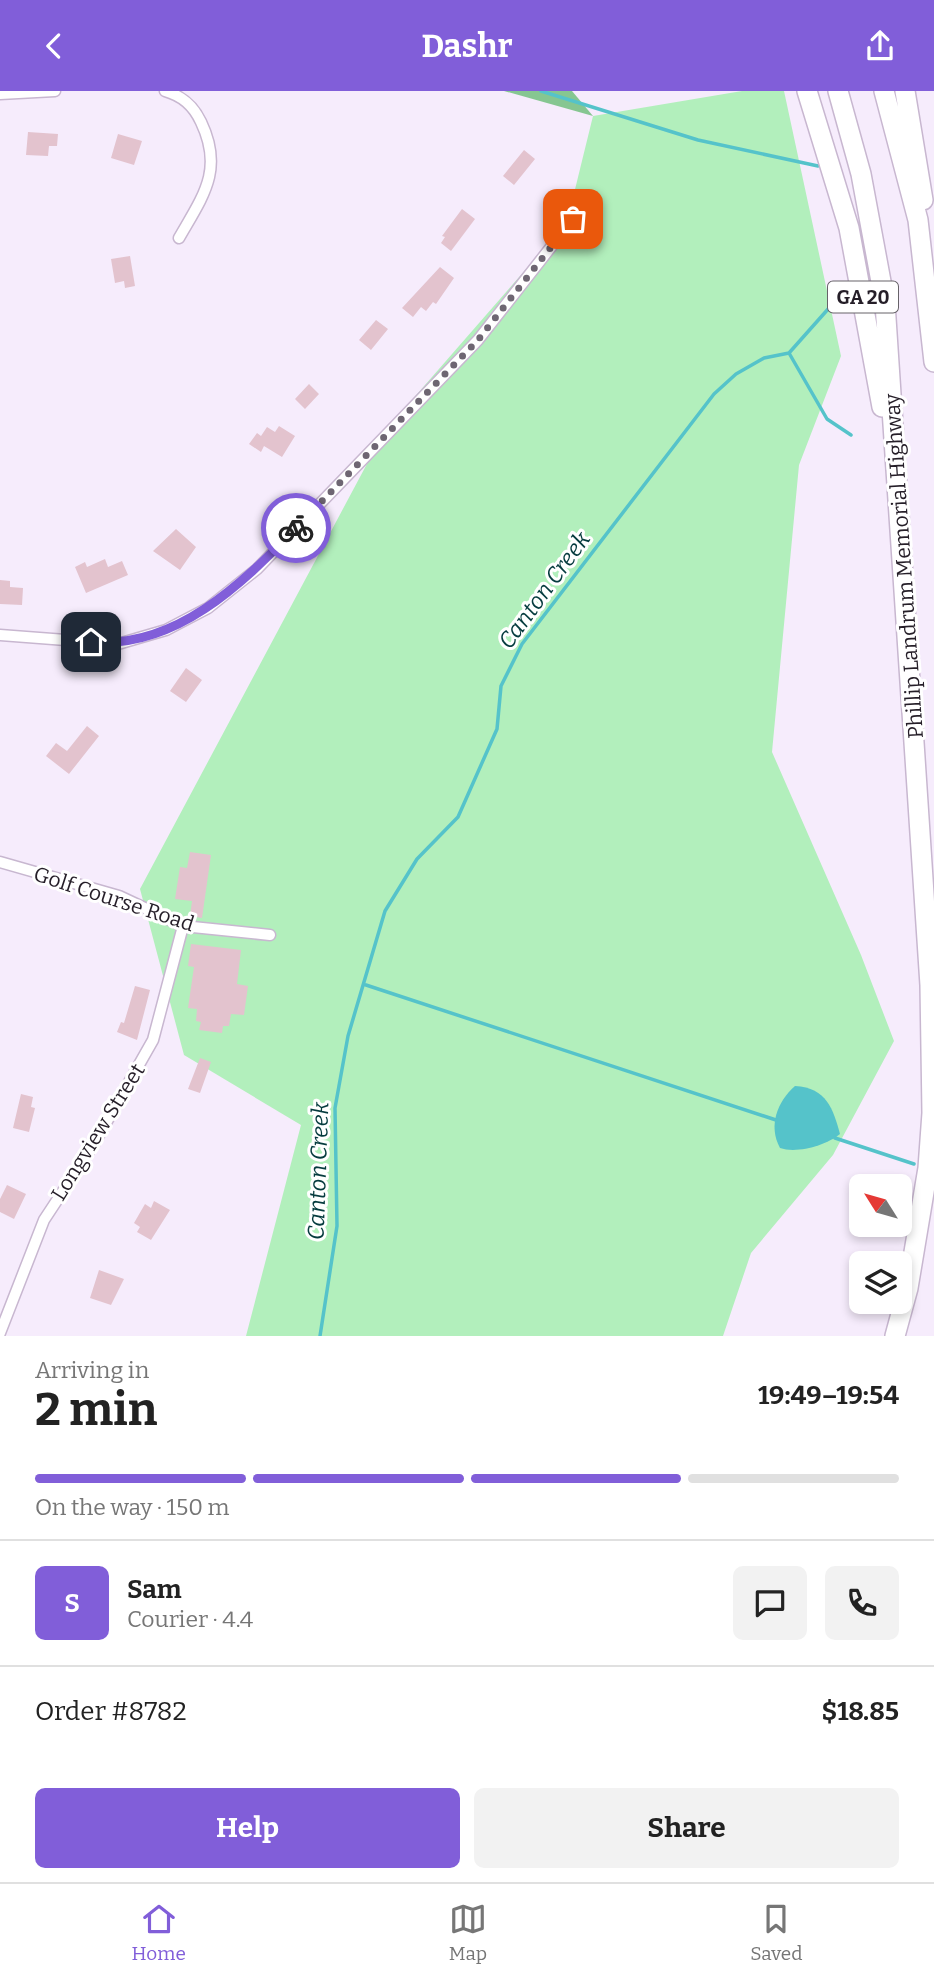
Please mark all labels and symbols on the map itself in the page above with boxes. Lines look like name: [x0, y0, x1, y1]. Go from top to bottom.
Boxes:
pin: [543, 189, 603, 249]
road number: GA 20: [828, 281, 898, 313]
street label: Phillip Landrum Memorial Highway: [879, 392, 929, 739]
courier: [261, 493, 331, 563]
water label: Canton Creek: [492, 526, 596, 654]
pin: [61, 612, 121, 672]
street label: Golf Course Road: [30, 861, 198, 937]
street label: Longview Street: [45, 1058, 151, 1205]
water label: Canton Creek: [302, 1101, 334, 1240]
north arrow: [849, 1174, 912, 1237]

